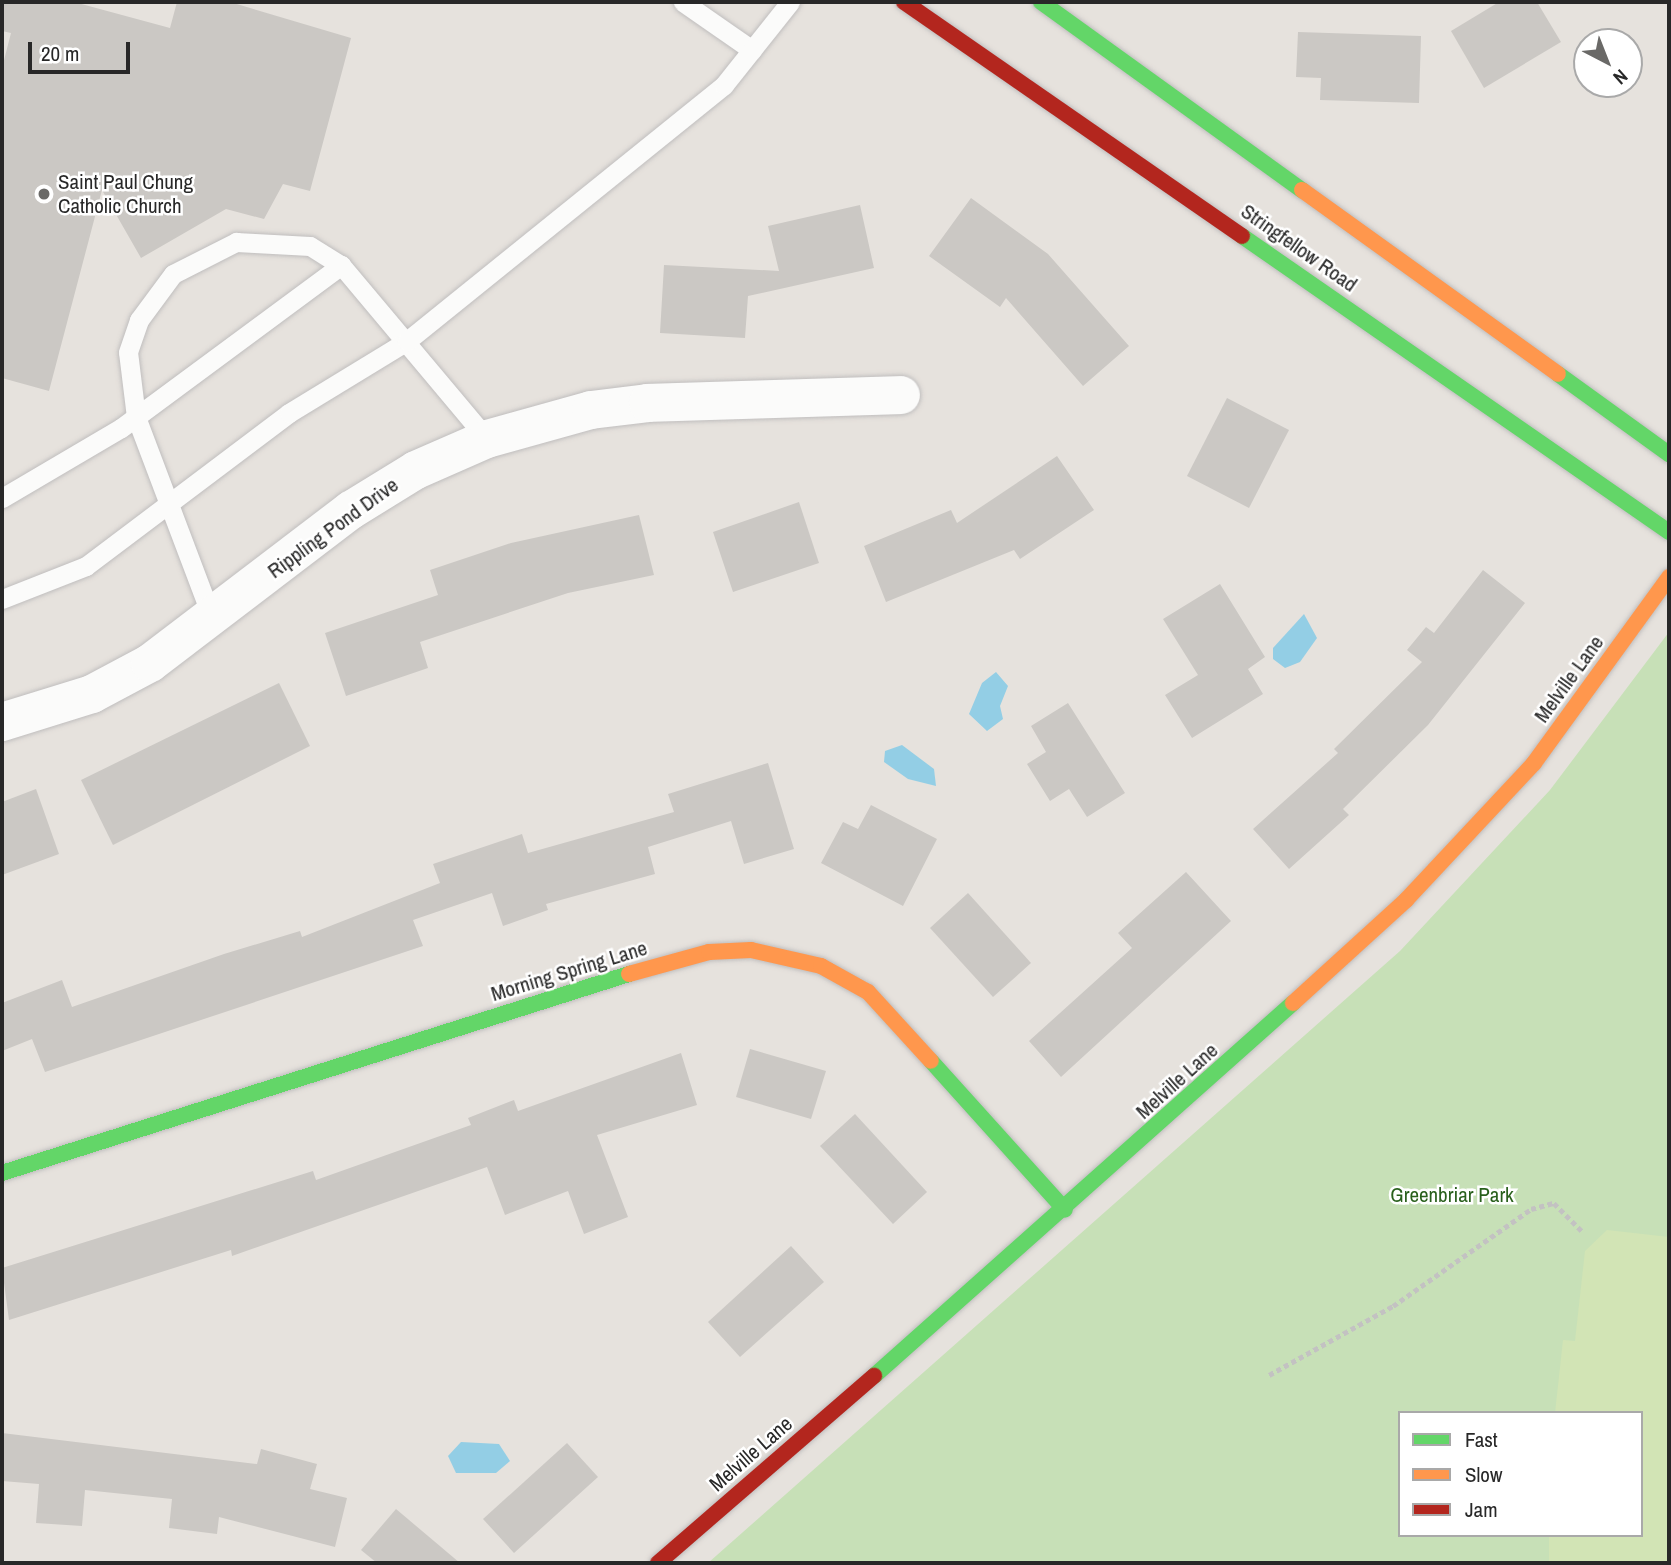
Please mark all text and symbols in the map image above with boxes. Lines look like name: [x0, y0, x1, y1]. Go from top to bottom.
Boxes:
scale bar: [32, 28, 133, 72]
north arrow: [1573, 28, 1643, 98]
text: 20 m: [41, 39, 79, 68]
text: N: [1608, 64, 1634, 91]
place label: Saint Paul Chung Catholic Church: [58, 169, 193, 219]
marker: Saint Paul Chung Catholic Church: [36, 186, 52, 202]
street label: Stringfellow Road: [1236, 199, 1362, 297]
street label: Rippling Pond Drive: [263, 472, 403, 584]
street label: Melville Lane: [1529, 631, 1609, 727]
street label: Morning Spring Lane: [488, 935, 650, 1007]
street label: Melville Lane: [1131, 1038, 1223, 1124]
park label: Greenbriar Park: [1390, 1182, 1514, 1208]
street label: Melville Lane: [704, 1411, 798, 1497]
legend: [1398, 1411, 1643, 1537]
text: Fast: [1465, 1425, 1498, 1454]
text: Slow: [1465, 1460, 1502, 1489]
text: Jam: [1465, 1495, 1498, 1524]

